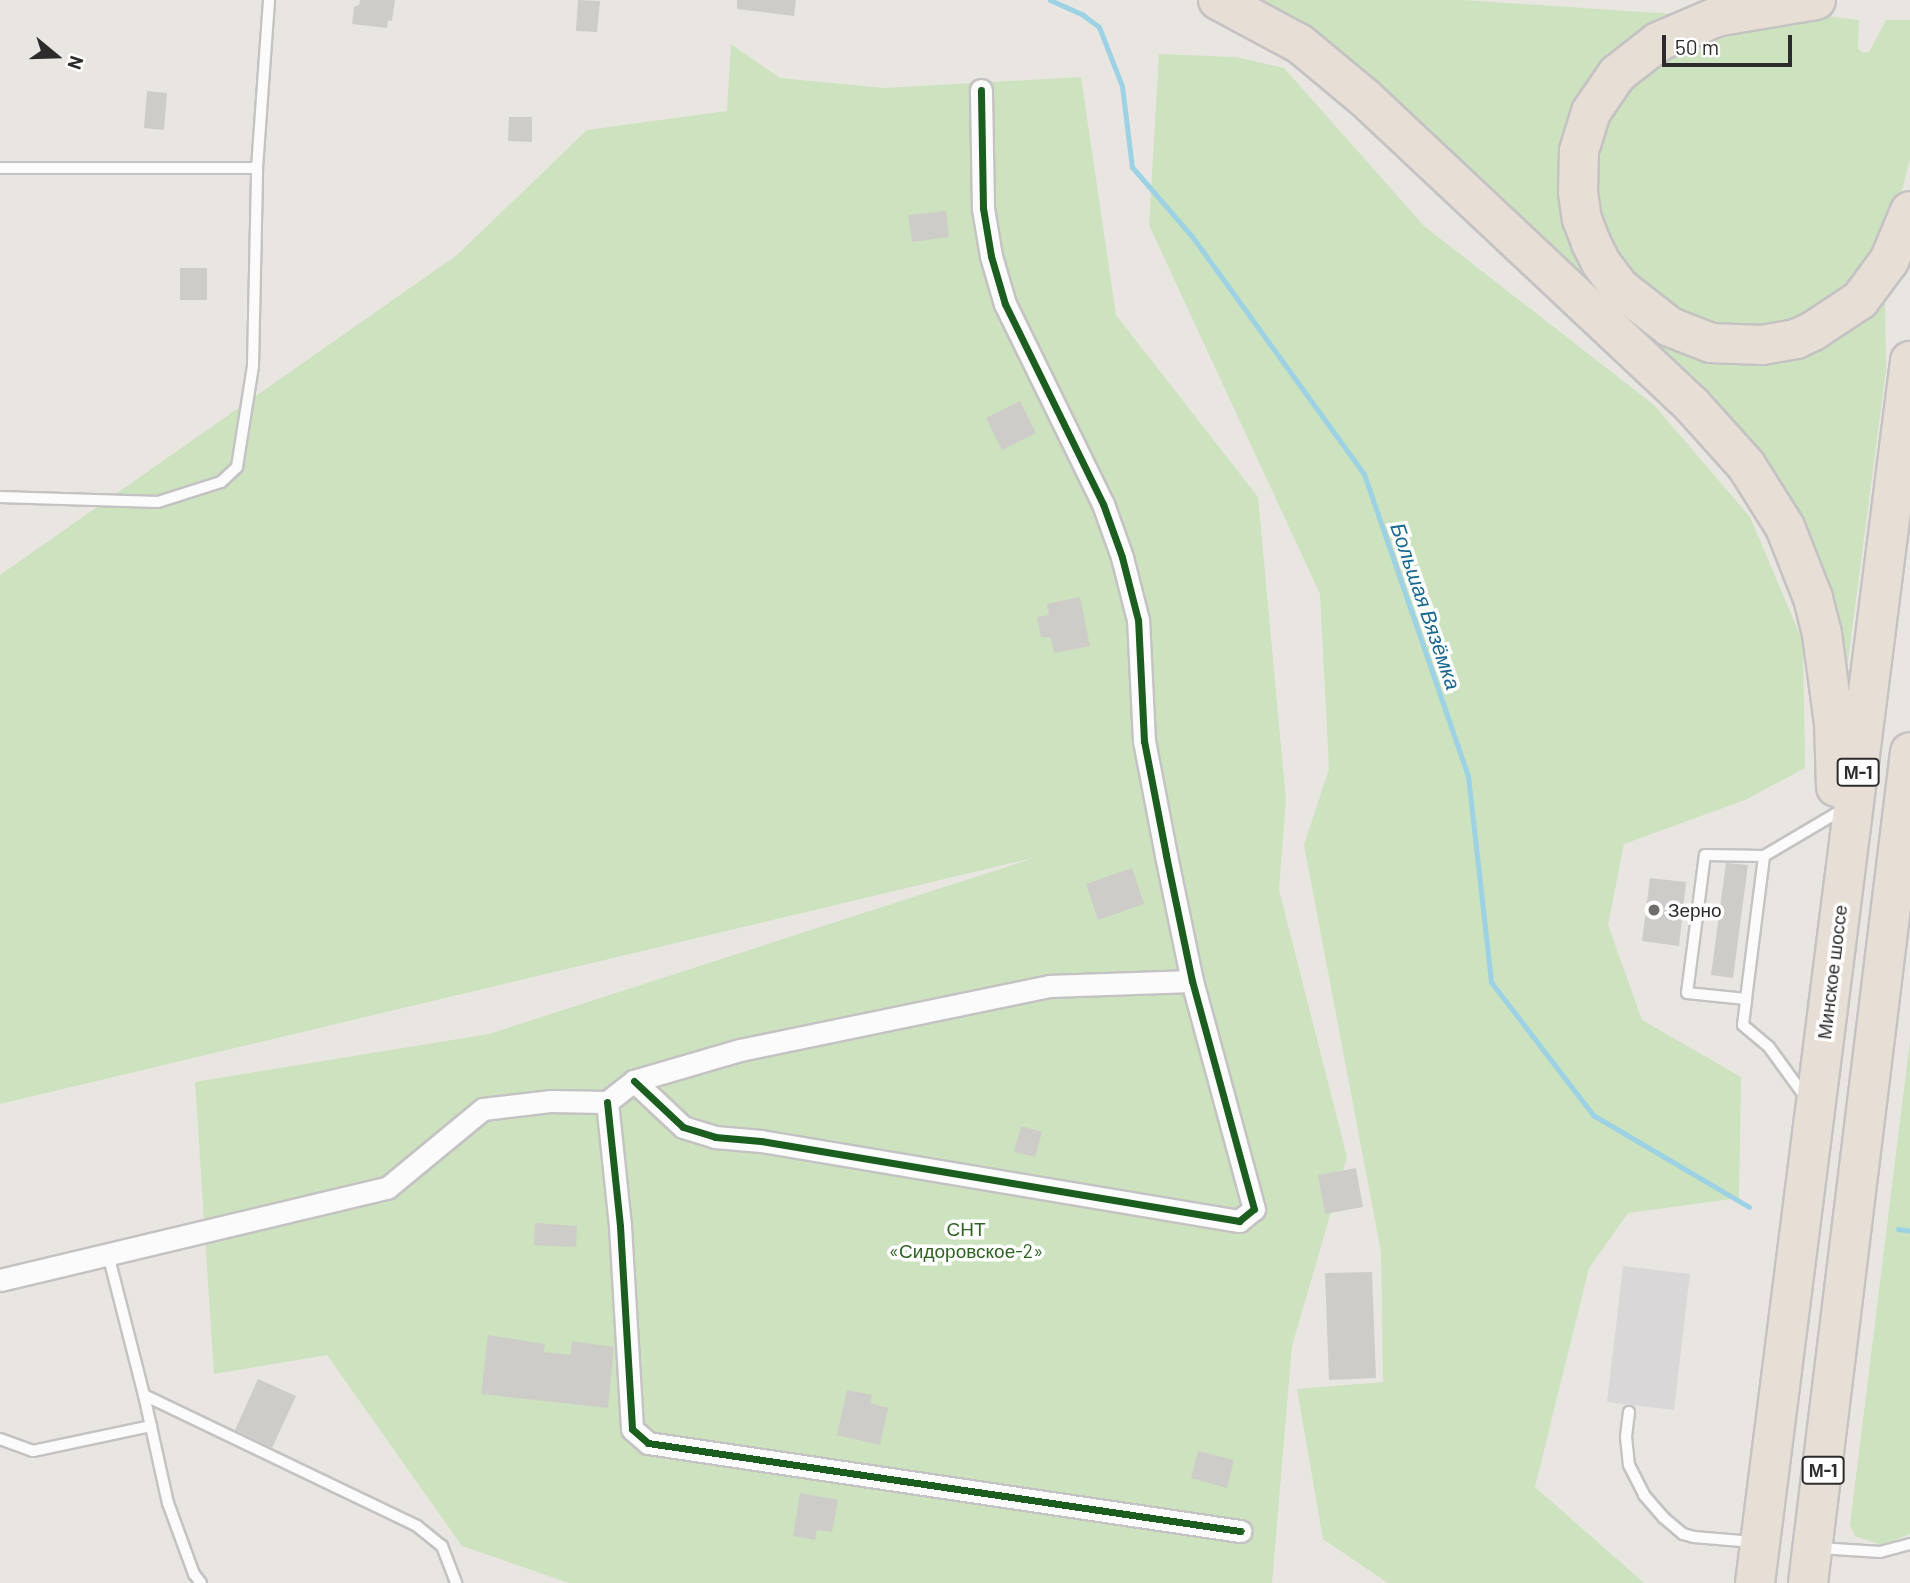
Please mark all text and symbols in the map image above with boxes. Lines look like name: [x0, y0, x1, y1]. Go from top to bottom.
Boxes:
north arrow: [21, 21, 91, 91]
scale bar: [1665, 21, 1794, 65]
text: 50 m: [1675, 34, 1719, 59]
text: N: [63, 53, 89, 73]
water label: Большая Вязёмка: [1386, 519, 1466, 693]
road number: М-1: [1835, 758, 1881, 786]
place label: Зерно: [1668, 899, 1722, 921]
marker: Зерно: [1646, 902, 1662, 918]
street label: Минское шоссе: [1812, 903, 1852, 1041]
park label: СНТ «Сидоровское-2»: [889, 1218, 1043, 1262]
road number: М-1: [1800, 1456, 1846, 1484]

